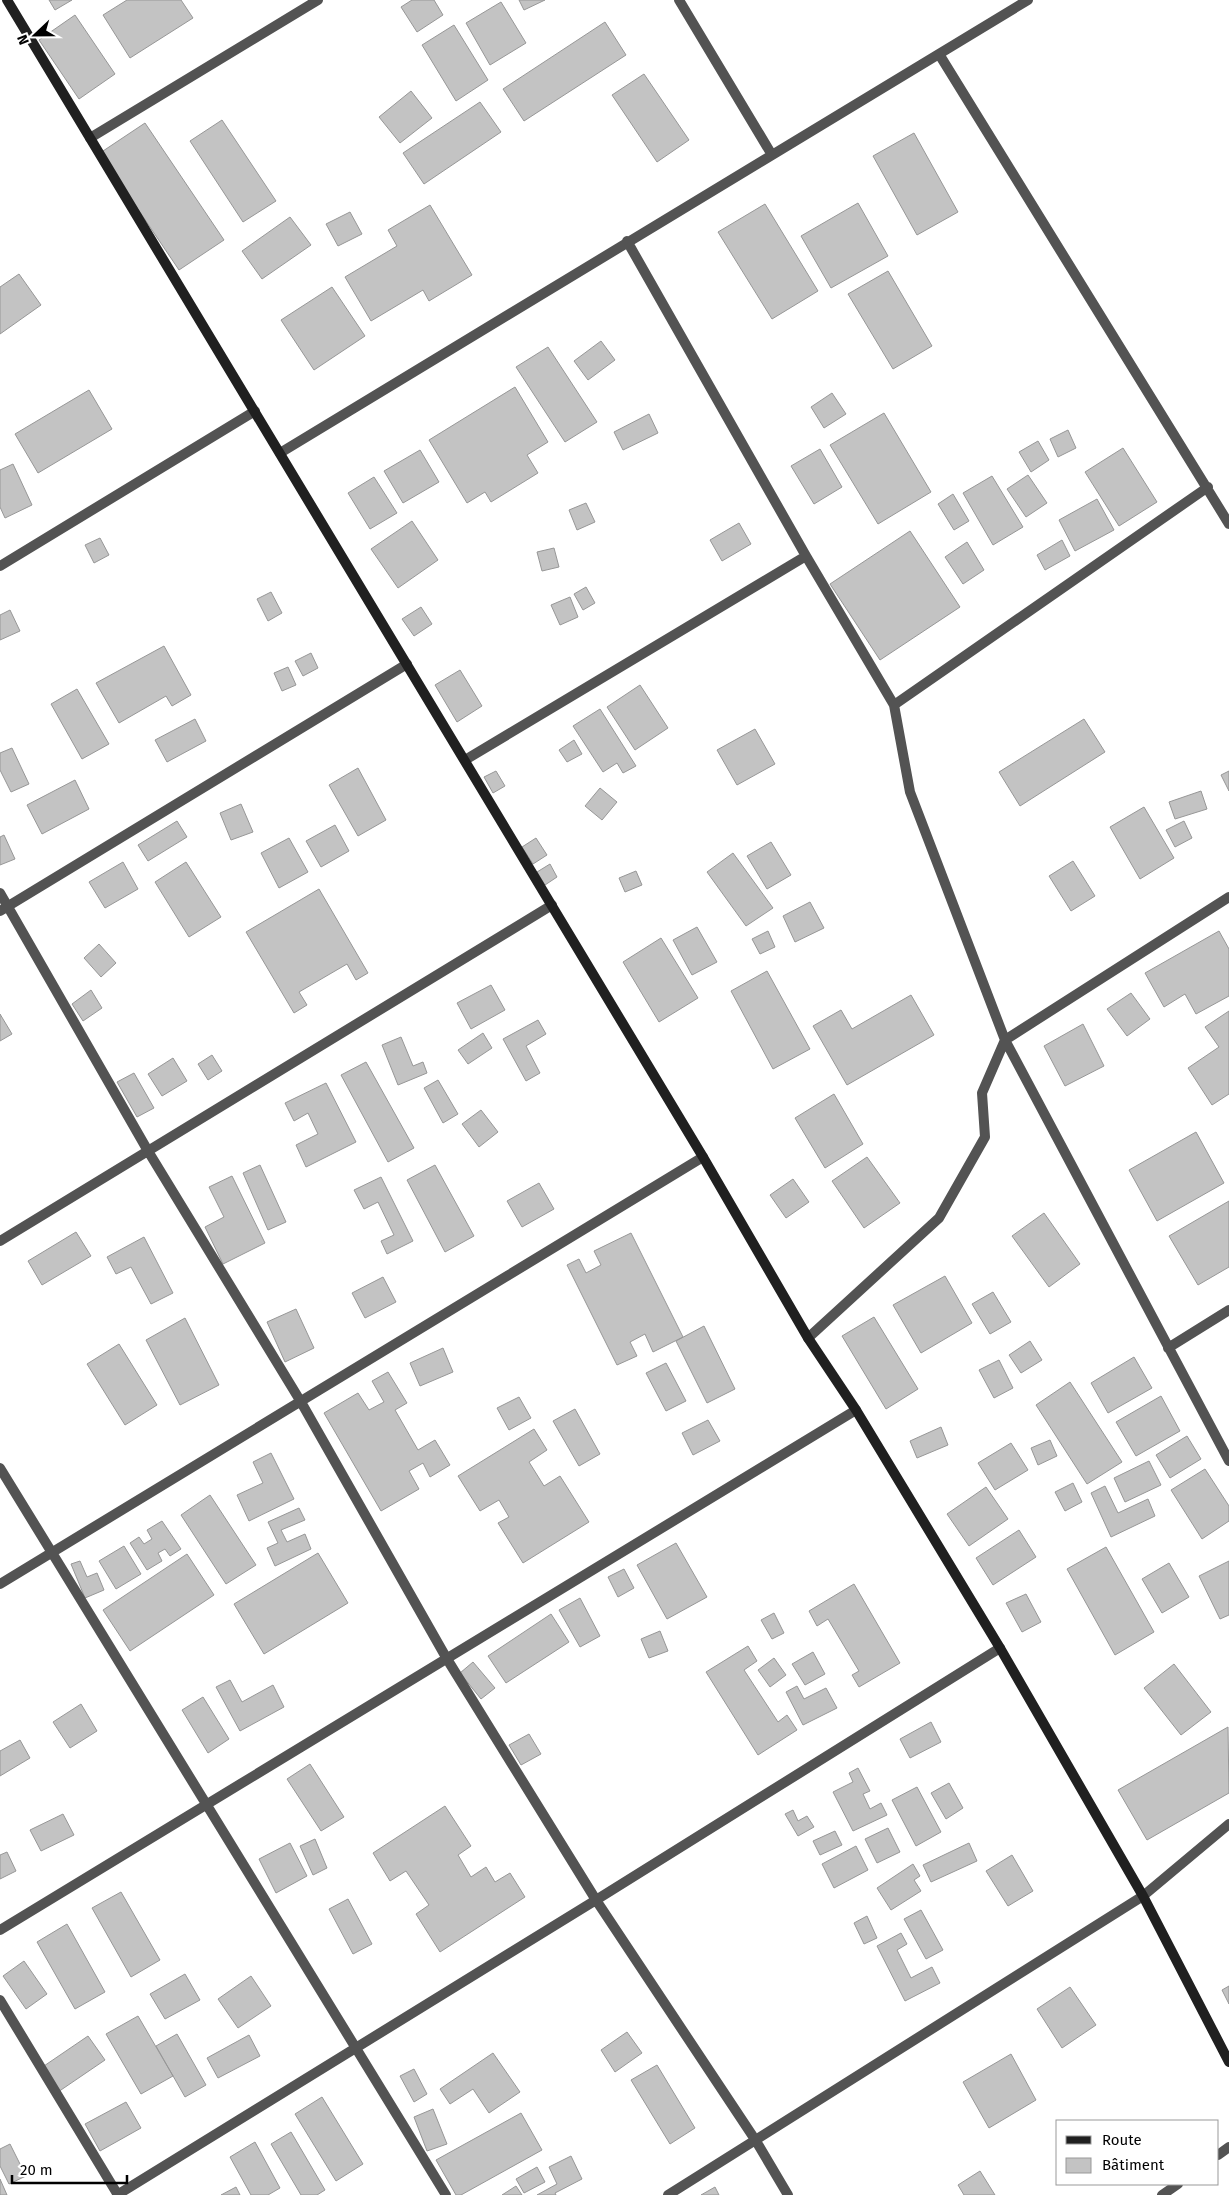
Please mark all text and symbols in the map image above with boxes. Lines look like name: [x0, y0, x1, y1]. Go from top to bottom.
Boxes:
north arrow: [10, 10, 60, 60]
text: N: [14, 32, 33, 47]
legend: [1056, 2120, 1219, 2185]
text: Route: [1102, 2131, 1142, 2149]
scale bar: [12, 2152, 128, 2184]
text: Bâtiment: [1102, 2156, 1165, 2174]
text: 20 m: [20, 2161, 53, 2179]

